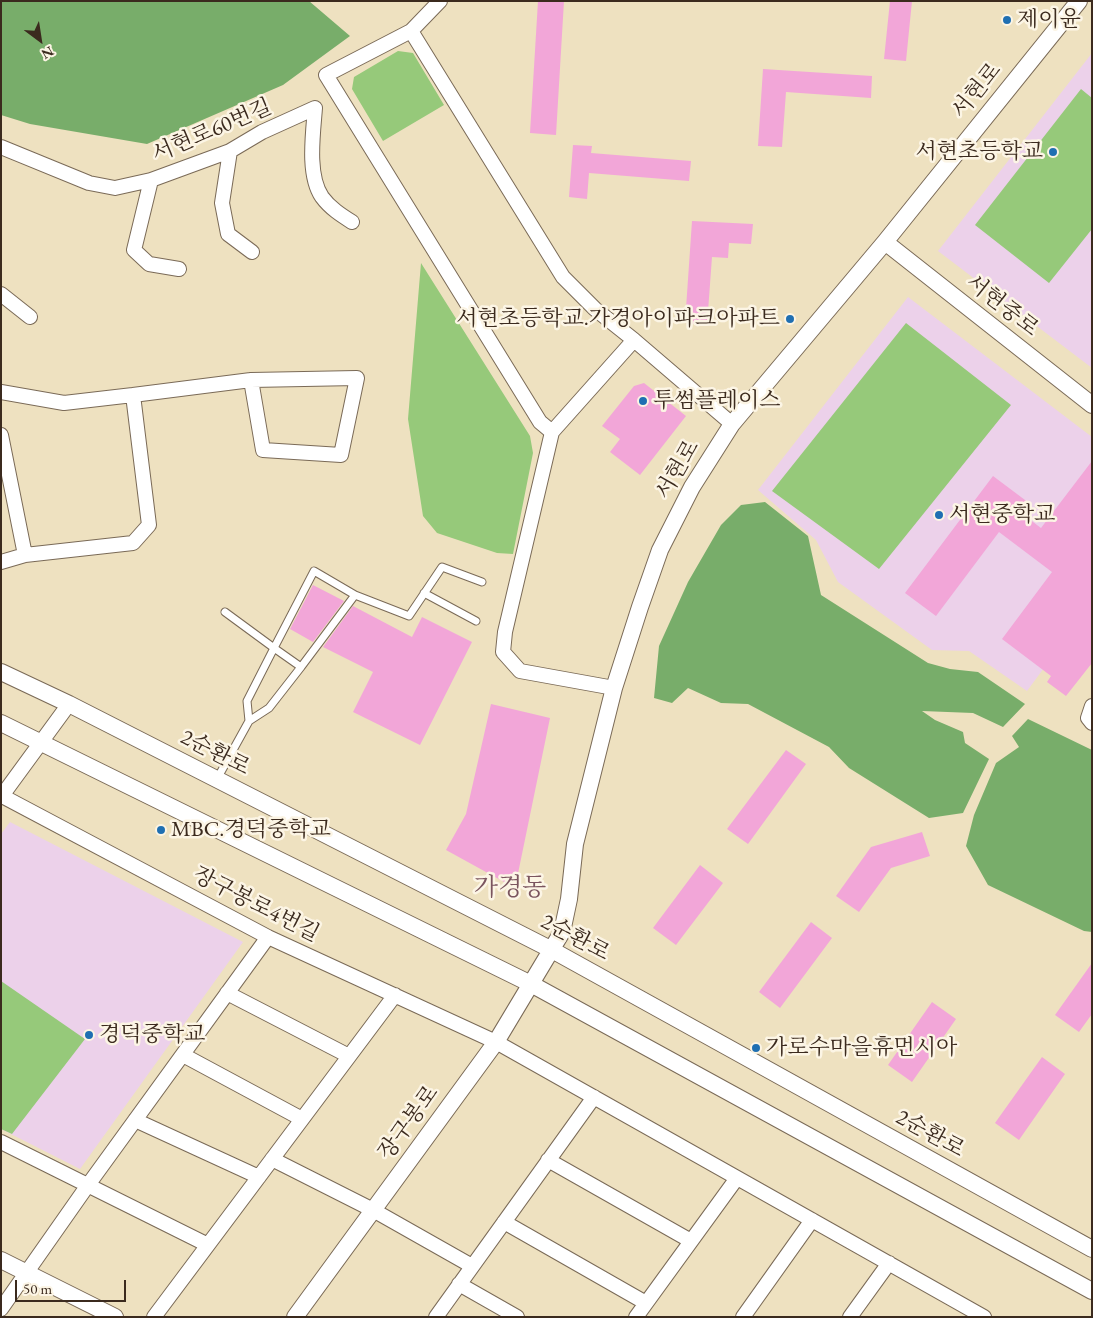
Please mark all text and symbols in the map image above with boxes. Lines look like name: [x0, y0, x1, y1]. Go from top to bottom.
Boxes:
place label: 제이윤: [1017, 7, 1081, 33]
marker: 제이윤: [1001, 14, 1013, 26]
north arrow: [15, 15, 65, 65]
text: N: [38, 42, 57, 63]
street label: 서현로: [947, 58, 1007, 124]
street label: 서현로60번길: [148, 94, 276, 168]
place label: 서현초등학교: [915, 139, 1043, 165]
marker: 서현초등학교: [1047, 146, 1059, 158]
street label: 서현중로: [960, 269, 1044, 343]
place label: 서현초등학교.가경아이파크아파트: [456, 306, 780, 332]
marker: 서현초등학교.가경아이파크아파트: [784, 313, 796, 325]
place label: 투썸플레이스: [653, 388, 781, 414]
marker: 투썸플레이스: [637, 395, 649, 407]
street label: 서현로: [651, 436, 705, 504]
place label: 서현중학교: [949, 502, 1055, 528]
marker: 서현중학교: [933, 509, 945, 521]
street label: 2순환로: [176, 724, 254, 782]
place label: MBC.경덕중학교: [171, 817, 331, 843]
marker: MBC.경덕중학교: [155, 824, 167, 836]
street label: 장구봉로4번길: [188, 862, 324, 948]
district label: 가경동: [474, 873, 546, 903]
street label: 2순환로: [536, 909, 614, 967]
place label: 경덕중학교: [99, 1022, 205, 1048]
marker: 경덕중학교: [83, 1029, 95, 1041]
place label: 가로수마을휴먼시아: [766, 1035, 957, 1061]
marker: 가로수마을휴먼시아: [750, 1042, 762, 1054]
street label: 장구봉로: [373, 1081, 445, 1165]
street label: 2순환로: [891, 1104, 969, 1164]
scale bar: [18, 1270, 129, 1302]
text: 50 m: [23, 1279, 52, 1298]

